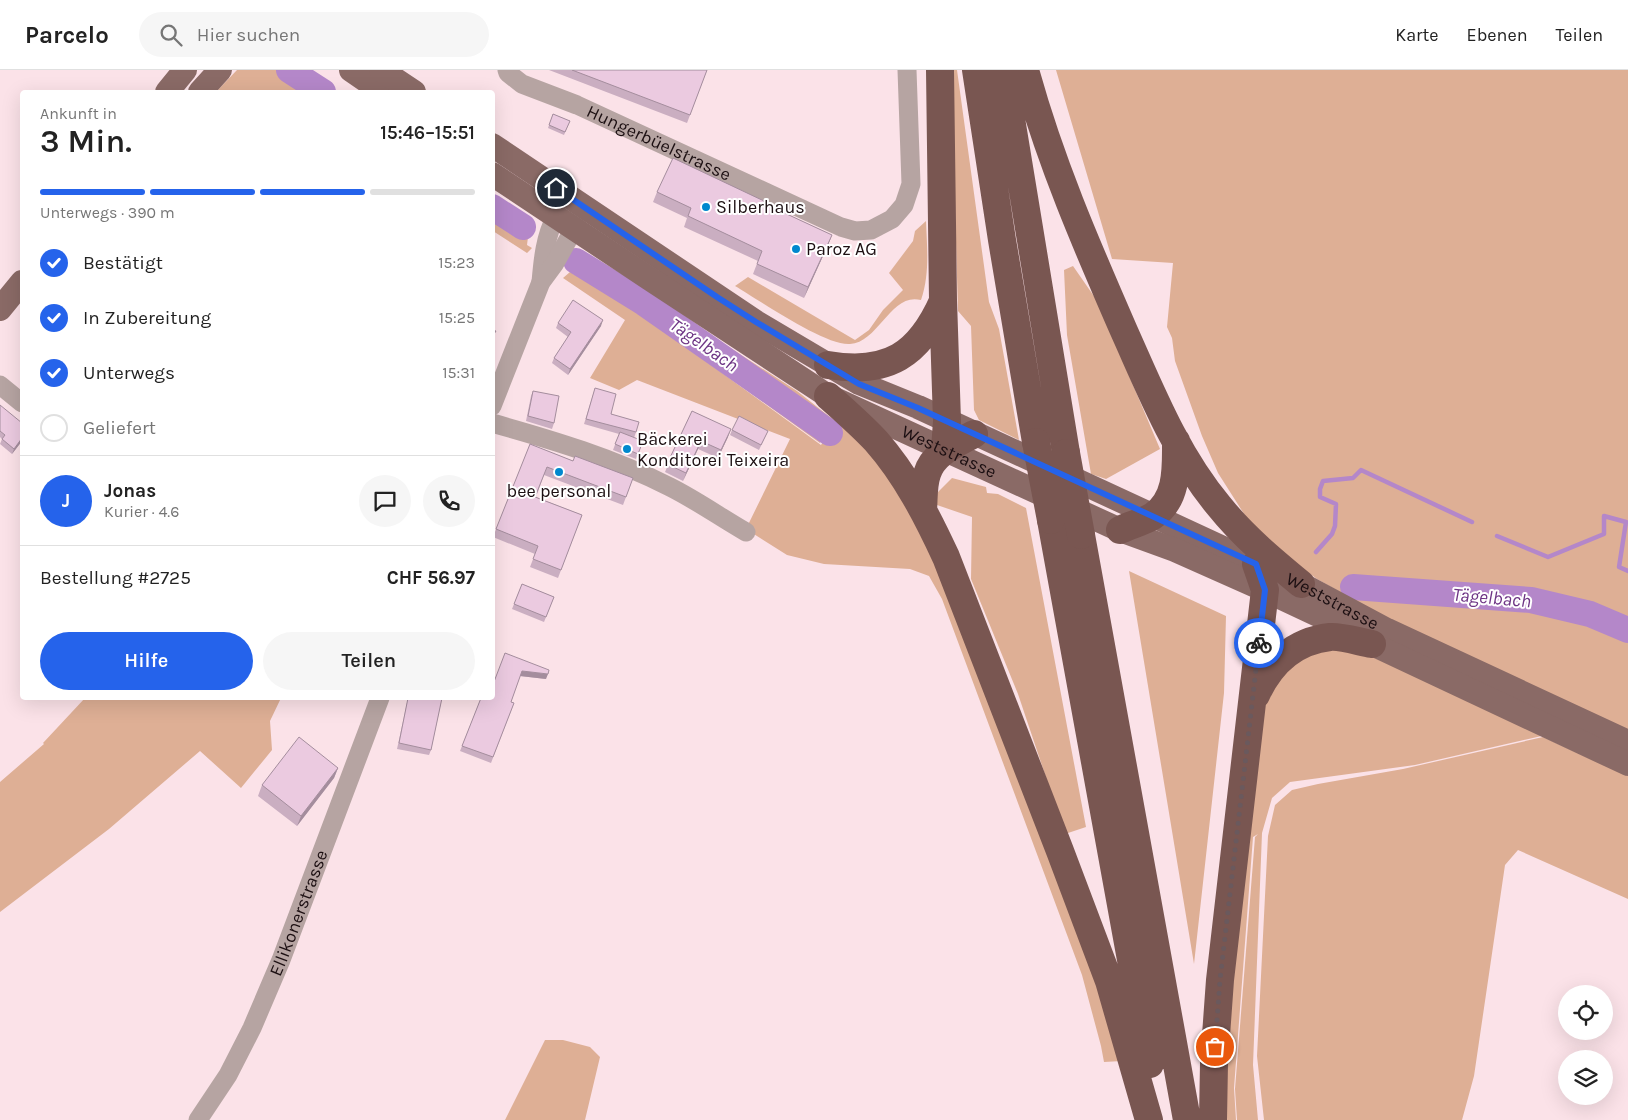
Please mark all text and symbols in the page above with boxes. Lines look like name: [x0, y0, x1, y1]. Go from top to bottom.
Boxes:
search box: [139, 12, 489, 57]
text: Parcelo: [25, 21, 109, 49]
icon: search: [157, 21, 185, 49]
text: Hier suchen: [197, 24, 300, 46]
text: Karte: [1395, 24, 1439, 46]
text: Ebenen: [1467, 24, 1528, 46]
text: Teilen: [1556, 24, 1603, 46]
street label: Hungerbüelstrasse: [583, 100, 734, 186]
text: Ankunft in: [40, 104, 117, 123]
text: 15:46–15:51: [380, 122, 475, 144]
text: 3 Min.: [40, 123, 132, 160]
pin: [535, 167, 577, 209]
icon: home: [542, 174, 570, 202]
place label: Silberhaus: [716, 196, 805, 218]
marker: Silberhaus: [700, 201, 712, 213]
text: Unterwegs · 390 m: [40, 203, 175, 222]
place label: Paroz AG: [806, 238, 877, 260]
marker: Paroz AG: [790, 243, 802, 255]
icon: check: [40, 249, 68, 277]
text: Bestätigt: [83, 252, 163, 274]
text: 15:23: [438, 253, 475, 272]
icon: check: [40, 304, 68, 332]
text: In Zubereitung: [83, 307, 211, 329]
text: 15:25: [439, 308, 475, 327]
water label: Tägelbach: [665, 313, 743, 377]
icon: check: [40, 359, 68, 387]
text: Unterwegs: [83, 362, 175, 384]
text: 15:31: [442, 363, 475, 382]
text: Geliefert: [83, 417, 156, 439]
street label: Weststrasse: [898, 420, 1000, 483]
place label: Bäckerei Konditorei Teixeira: [637, 428, 789, 471]
marker: Bäckerei Konditorei Teixeira: [621, 443, 633, 455]
marker: bee personal: [553, 466, 565, 478]
button: chat: [359, 475, 411, 527]
button: phone: [423, 475, 475, 527]
text: Jonas: [104, 480, 156, 502]
place label: bee personal: [507, 480, 611, 502]
text: J: [62, 490, 70, 512]
text: Kurier · 4.6: [104, 502, 179, 521]
text: Bestellung #2725: [40, 567, 191, 589]
text: CHF 56.97: [387, 567, 475, 589]
street label: Weststrasse: [1283, 568, 1383, 635]
water label: Tägelbach: [1452, 584, 1532, 612]
courier: [1234, 618, 1284, 668]
icon: bike: [1245, 629, 1273, 657]
button: Hilfe: [40, 632, 253, 690]
button: Teilen: [263, 632, 475, 690]
street label: Ellikonerstrasse: [264, 847, 333, 979]
map controls: [1558, 985, 1613, 1105]
button: locate: [1558, 985, 1613, 1040]
pin: [1194, 1026, 1236, 1068]
icon: bag: [1201, 1033, 1229, 1061]
button: layers: [1558, 1050, 1613, 1105]

